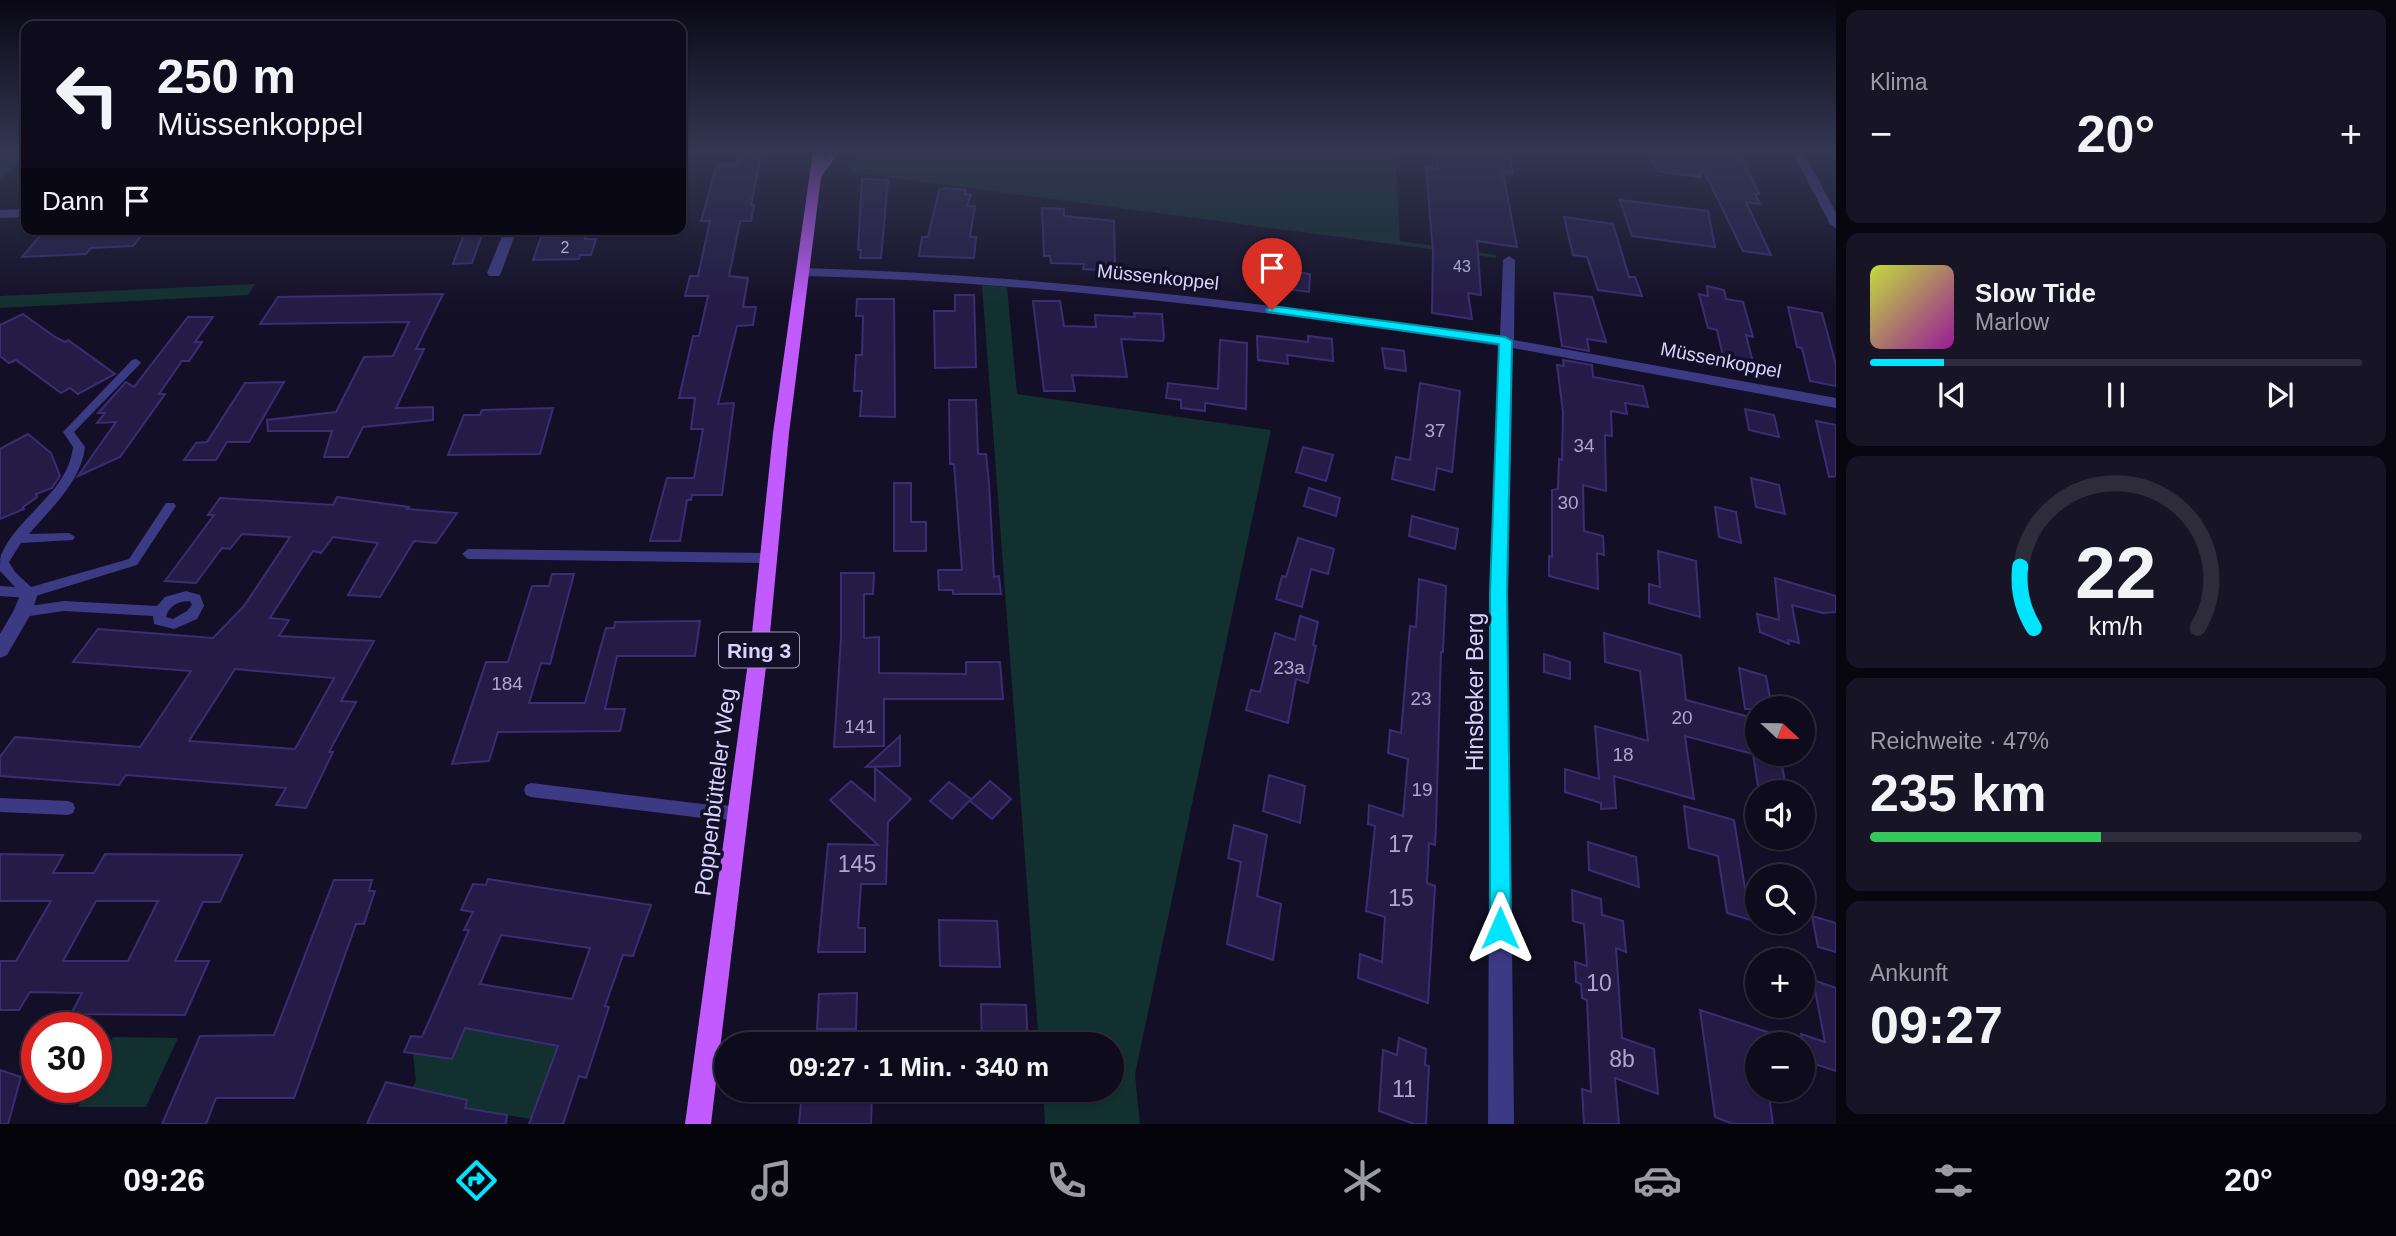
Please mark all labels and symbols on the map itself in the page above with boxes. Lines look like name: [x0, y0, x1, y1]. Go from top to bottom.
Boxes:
pin: [1242, 238, 1302, 310]
house number: 2: [561, 239, 570, 256]
house number: 43: [1453, 258, 1471, 275]
street label: Müssenkoppel: [1096, 260, 1220, 294]
street label: Müssenkoppel: [1659, 338, 1783, 382]
house number: 37: [1424, 420, 1446, 441]
house number: 34: [1573, 435, 1595, 456]
house number: 30: [1557, 492, 1579, 513]
street label: Hinsbeker Berg: [1462, 613, 1488, 771]
road number: Ring 3: [719, 632, 799, 668]
house number: 23a: [1273, 657, 1305, 678]
house number: 184: [491, 673, 523, 694]
street label: Poppenbütteler Weg: [689, 687, 741, 897]
house number: 23: [1410, 688, 1432, 709]
north arrow: [1745, 696, 1815, 766]
house number: 20: [1671, 707, 1693, 728]
house number: 141: [844, 716, 876, 737]
house number: 18: [1612, 744, 1634, 765]
house number: 19: [1411, 779, 1433, 800]
house number: 17: [1388, 831, 1414, 857]
house number: 145: [838, 851, 876, 877]
house number: 15: [1388, 885, 1414, 911]
position arrow: [1463, 891, 1537, 965]
house number: 10: [1586, 970, 1612, 996]
speed limit sign: 30: [21, 1012, 112, 1103]
house number: 8b: [1609, 1046, 1635, 1072]
house number: 11: [1392, 1076, 1416, 1102]

